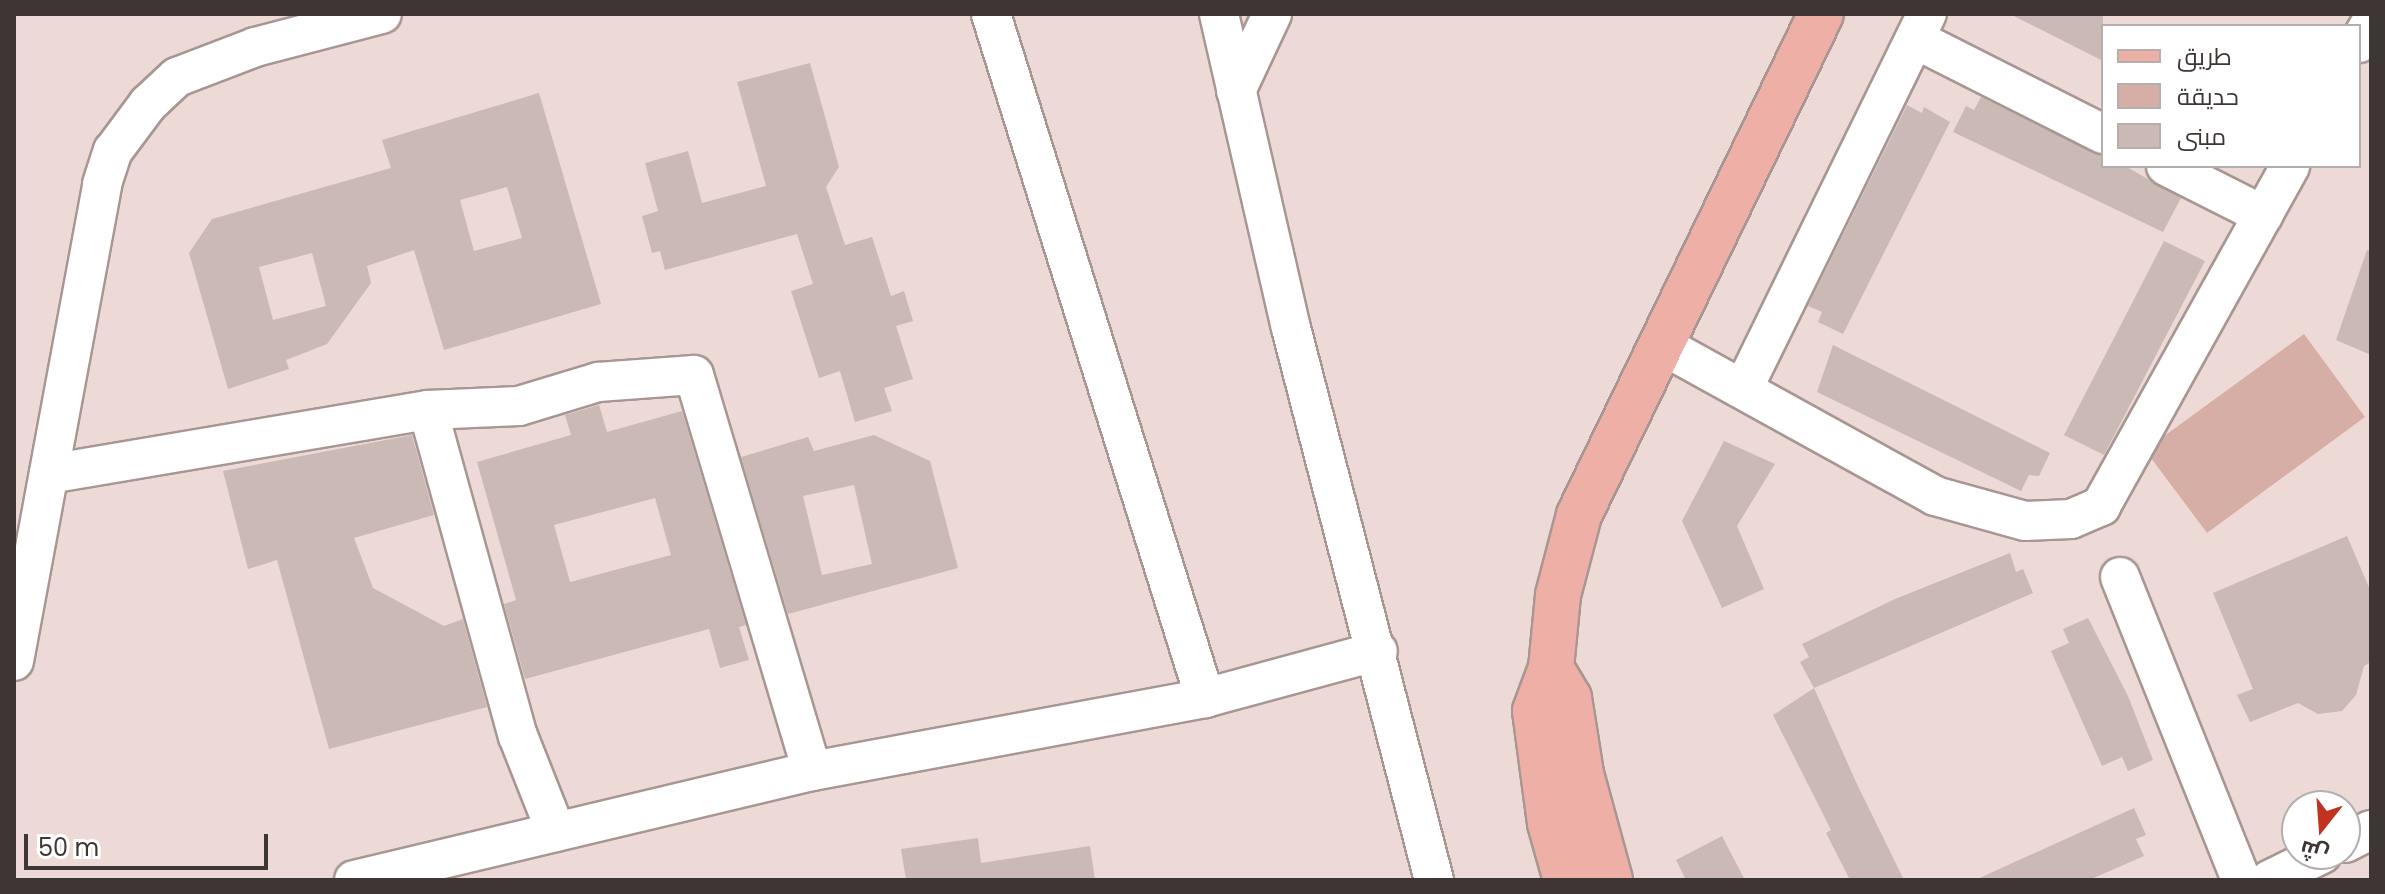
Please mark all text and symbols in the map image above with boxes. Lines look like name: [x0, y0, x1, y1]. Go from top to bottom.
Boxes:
legend: [2101, 24, 2361, 168]
text: طريق: [2177, 40, 2232, 73]
text: حديقة: [2177, 80, 2239, 113]
text: مبنى: [2177, 120, 2226, 153]
north arrow: [2281, 790, 2361, 870]
scale bar: [28, 818, 272, 868]
text: 50 m: [38, 831, 99, 864]
text: ش: [2296, 833, 2332, 870]

